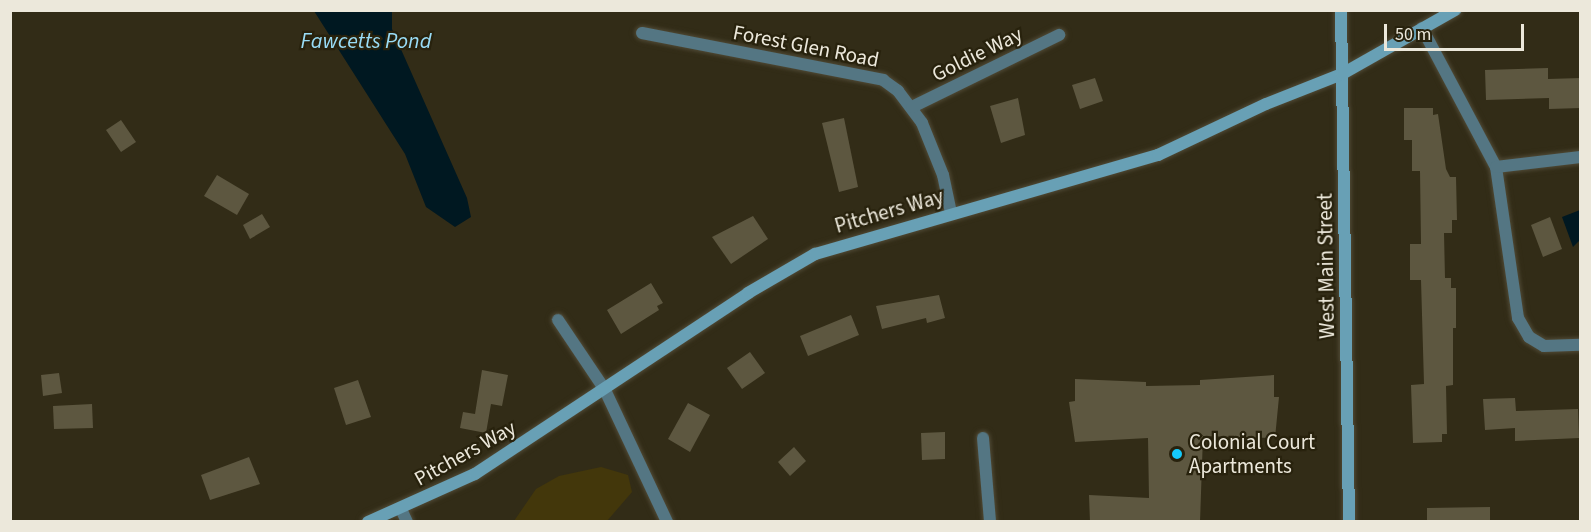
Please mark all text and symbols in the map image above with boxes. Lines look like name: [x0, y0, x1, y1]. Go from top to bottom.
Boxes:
scale bar: [1387, 12, 1526, 50]
street label: Forest Glen Road: [731, 19, 881, 73]
street label: Goldie Way: [928, 21, 1026, 87]
text: 50 m: [1395, 22, 1431, 47]
water label: Fawcetts Pond: [301, 29, 431, 55]
street label: Pitchers Way: [832, 183, 946, 239]
street label: West Main Street: [1312, 193, 1340, 339]
street label: Pitchers Way: [410, 415, 520, 491]
place label: Colonial Court Apartments: [1189, 429, 1315, 479]
marker: Colonial Court Apartments: [1170, 447, 1184, 461]

